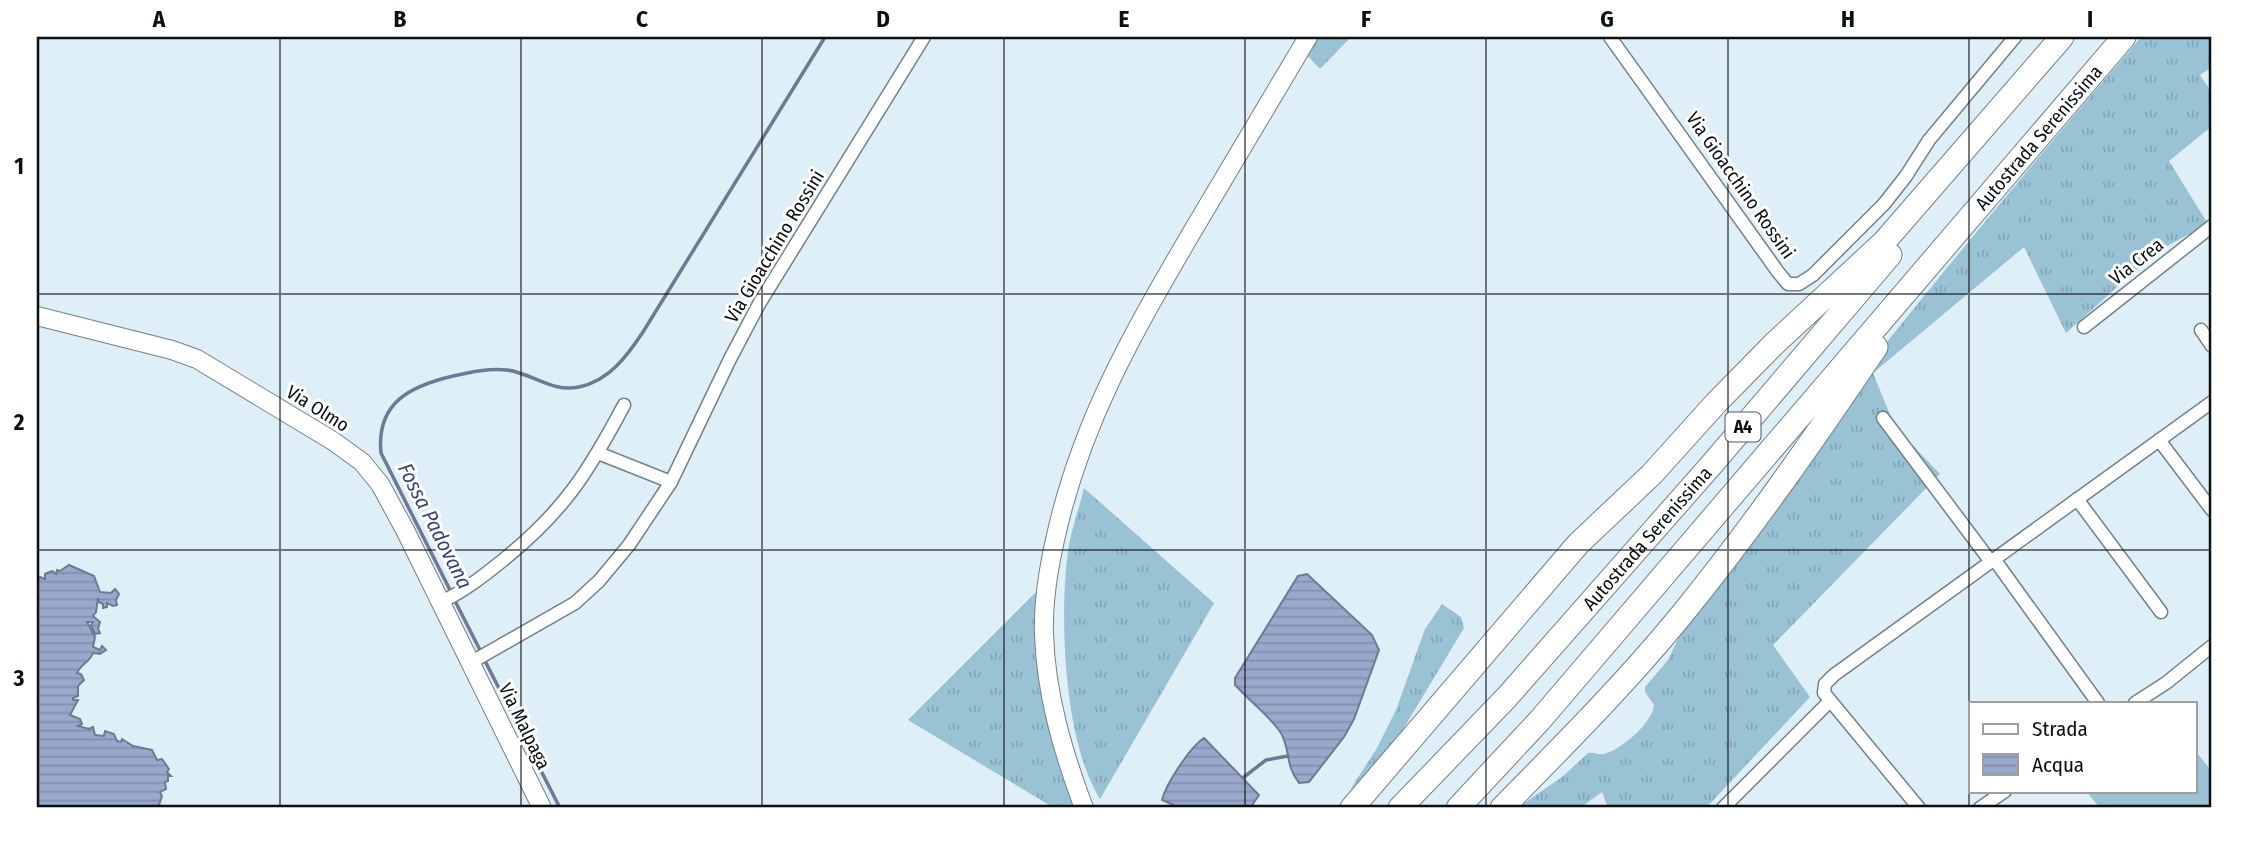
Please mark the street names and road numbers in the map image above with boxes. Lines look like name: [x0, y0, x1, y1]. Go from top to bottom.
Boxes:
street label: Autostrada Serenissima: [1970, 60, 2107, 215]
street label: Via Gioacchino Rossini: [1681, 107, 1800, 263]
street label: Via Gioacchino Rossini: [720, 166, 829, 327]
street label: Via Crea: [2105, 233, 2168, 290]
street label: Via Olmo: [282, 380, 353, 437]
road number: A4: [1726, 412, 1760, 442]
street label: Autostrada Serenissima: [1578, 462, 1717, 615]
street label: Via Malpaga: [494, 679, 555, 773]

